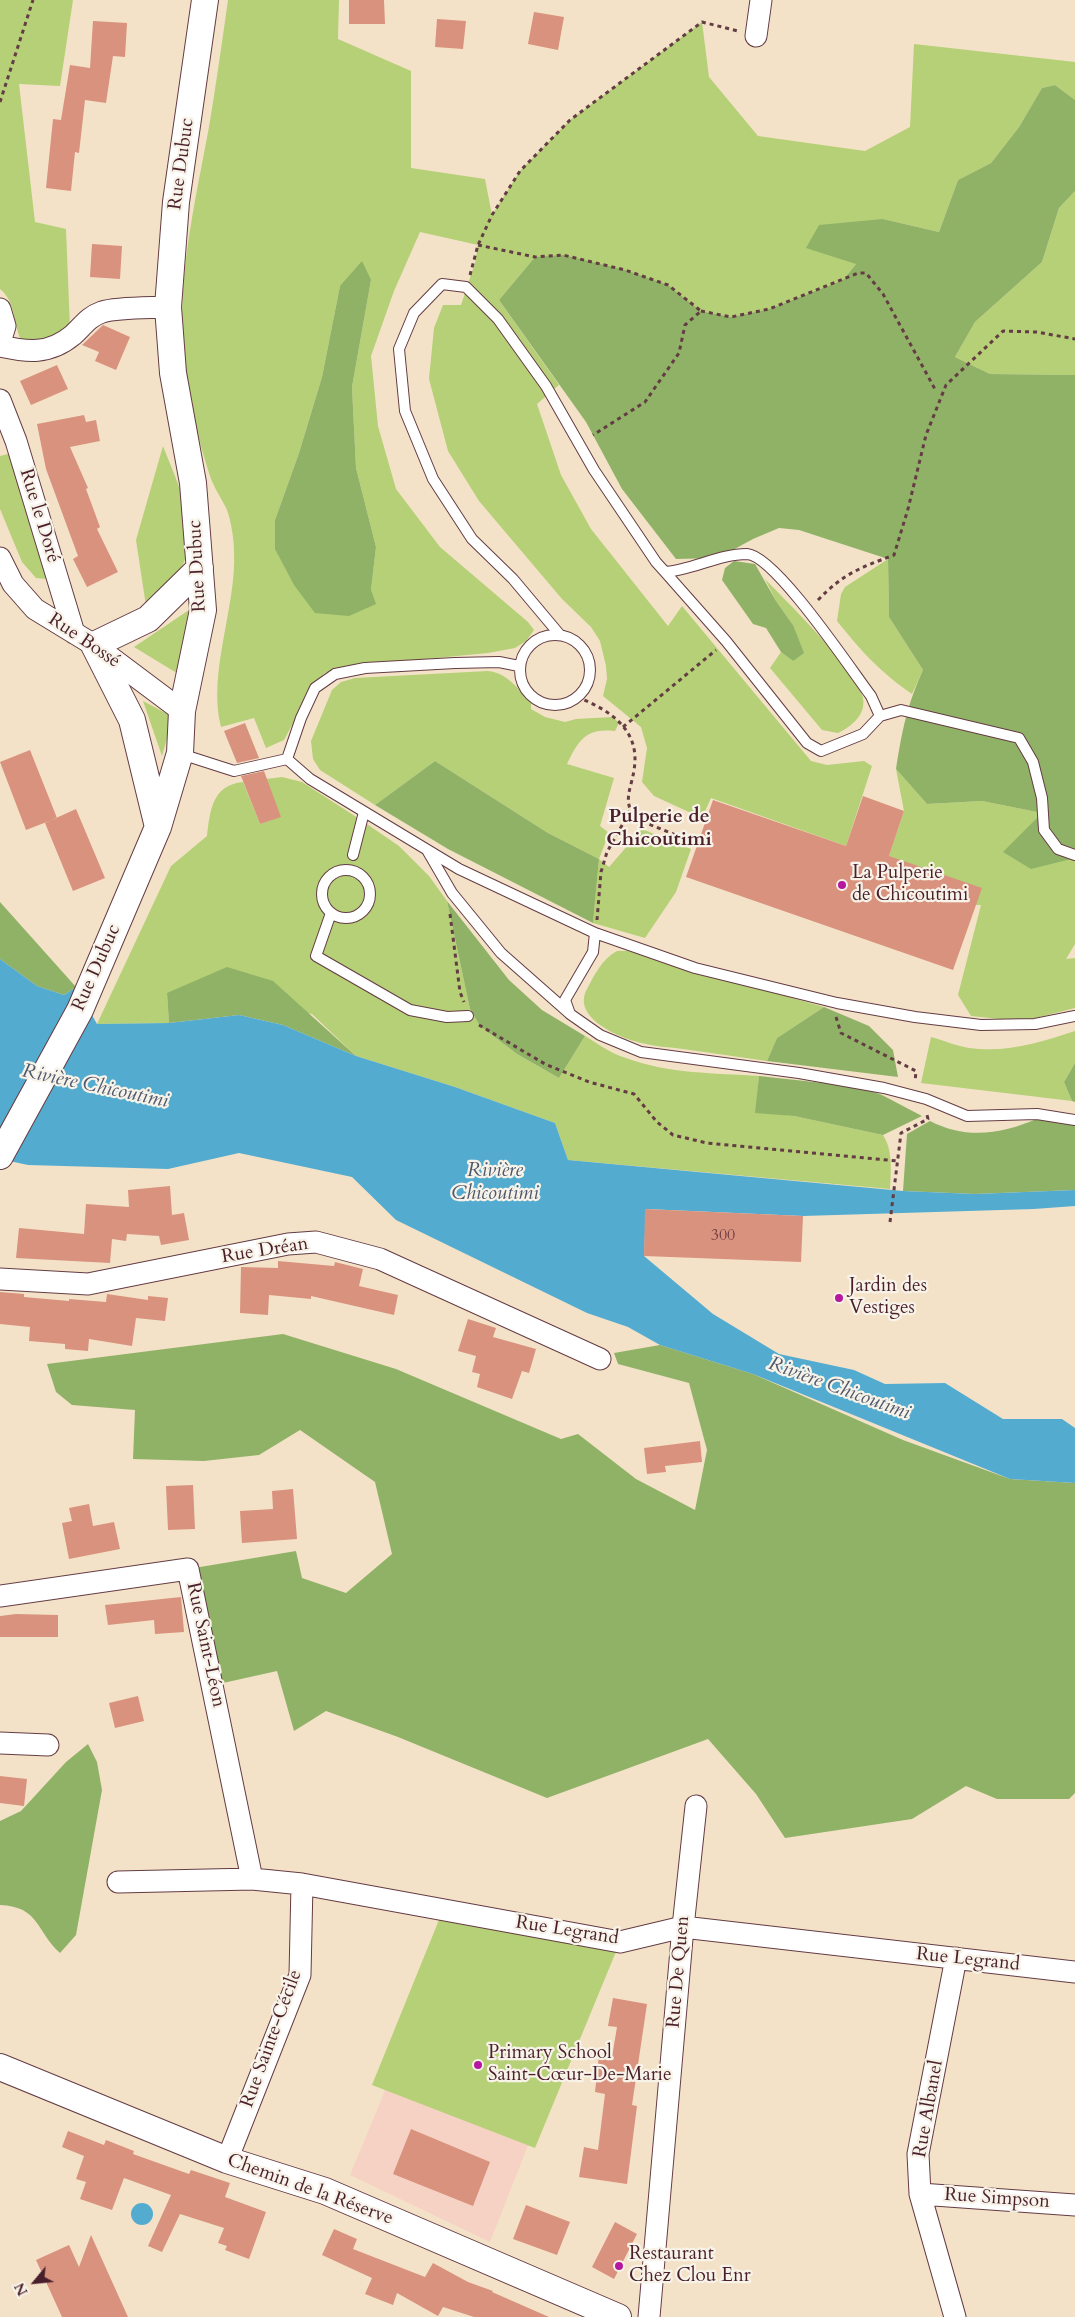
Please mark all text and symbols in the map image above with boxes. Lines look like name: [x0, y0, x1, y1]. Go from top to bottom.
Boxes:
street label: Rue Dubuc: [164, 117, 200, 211]
street label: Rue le Doré: [14, 466, 64, 566]
street label: Rue Dubuc: [184, 519, 212, 613]
street label: Rue Bossé: [44, 609, 124, 673]
district label: Pulperie de Chicoutimi: [606, 805, 712, 852]
place label: La Pulperie de Chicoutimi: [852, 863, 968, 907]
marker: La Pulperie de Chicoutimi: [836, 879, 848, 891]
street label: Rue Dubuc: [68, 921, 126, 1015]
water label: Rivière Chicoutimi: [20, 1060, 170, 1114]
water label: Rivière Chicoutimi: [451, 1159, 539, 1206]
house number: 300: [711, 1226, 735, 1246]
street label: Rue Dréan: [220, 1233, 310, 1269]
place label: Jardin des Vestiges: [849, 1276, 927, 1320]
marker: Jardin des Vestiges: [833, 1292, 845, 1304]
water label: Rivière Chicoutimi: [765, 1352, 913, 1426]
street label: Rue Saint-Léon: [181, 1581, 229, 1709]
street label: Rue Legrand: [514, 1912, 620, 1950]
street label: Rue De Quen: [663, 1915, 695, 2029]
street label: Rue Legrand: [915, 1943, 1021, 1977]
street label: Rue Sainte-Cécile: [237, 1967, 307, 2111]
place label: Primary School Saint-Cœur-De-Marie: [488, 2043, 672, 2087]
marker: Primary School Saint-Cœur-De-Marie: [472, 2059, 484, 2071]
street label: Rue Albanel: [909, 2059, 949, 2159]
street label: Chemin de la Réserve: [224, 2149, 396, 2231]
street label: Rue Simpson: [943, 2184, 1051, 2214]
place label: Restaurant Chez Clou Enr: [629, 2244, 751, 2288]
north arrow: [10, 2257, 60, 2307]
marker: Restaurant Chez Clou Enr: [613, 2260, 625, 2272]
text: N: [10, 2279, 33, 2299]

